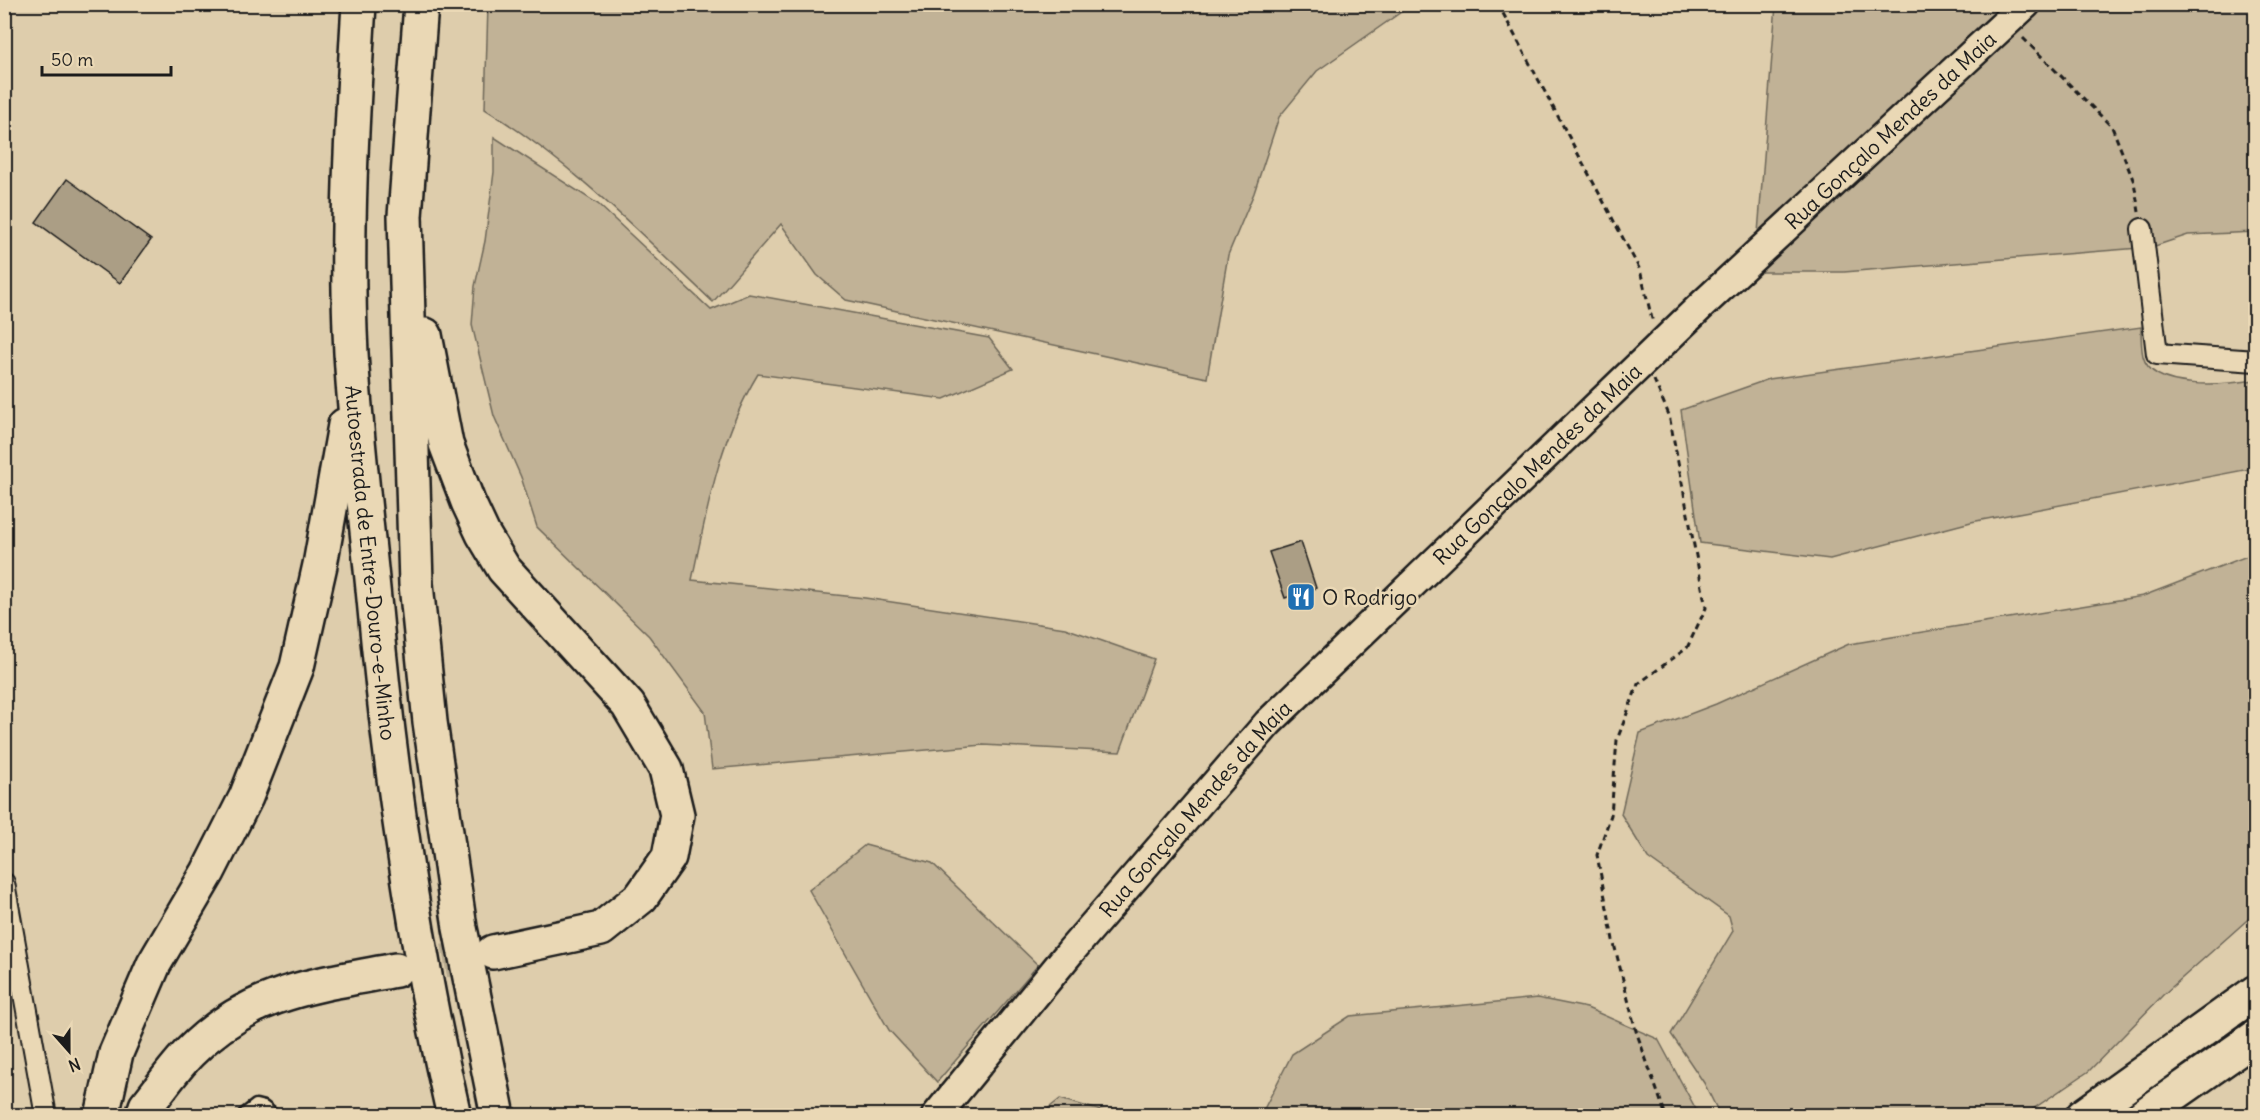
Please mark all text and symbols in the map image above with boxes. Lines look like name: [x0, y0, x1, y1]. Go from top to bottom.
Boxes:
street label: Rua Gonçalo Mendes da Maia: [1779, 25, 2002, 235]
scale bar: [42, 39, 171, 77]
text: 50 m: [51, 48, 93, 71]
street label: Rua Gonçalo Mendes da Maia: [1427, 357, 1647, 570]
street label: Autoestrada de Entre-Douro-e-Minho: [340, 384, 402, 742]
restaurant icon: O Rodrigo: [1285, 581, 1317, 613]
place label: O Rodrigo: [1322, 584, 1417, 611]
street label: Rua Gonçalo Mendes da Maia: [1093, 695, 1297, 923]
north arrow: [39, 1021, 99, 1081]
text: N: [66, 1054, 83, 1076]

